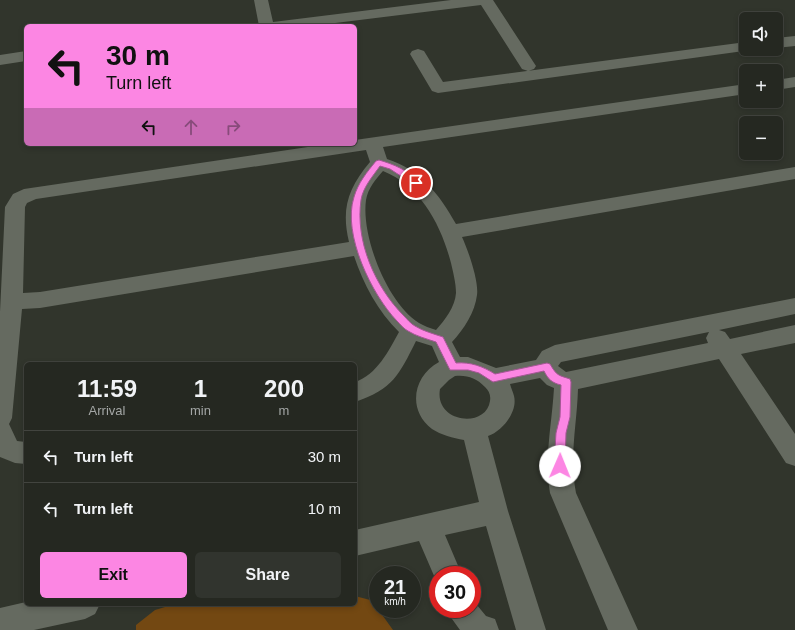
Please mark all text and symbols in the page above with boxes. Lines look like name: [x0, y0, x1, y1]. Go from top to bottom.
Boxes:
map controls: [739, 12, 783, 160]
button: sound: [739, 12, 783, 56]
icon: left: [40, 40, 92, 92]
text: 30 m: [106, 40, 170, 71]
button: +: [739, 64, 783, 108]
text: Turn left: [106, 73, 171, 93]
icon: left: [138, 116, 160, 138]
icon: ahead: [180, 116, 202, 138]
icon: right: [222, 116, 244, 138]
button: −: [739, 116, 783, 160]
pin: [399, 166, 433, 200]
icon: arrive: [405, 172, 427, 194]
text: 11:59: [77, 375, 137, 402]
text: 1: [194, 375, 207, 402]
text: 200: [264, 375, 304, 402]
text: Arrival: [89, 403, 125, 418]
text: min: [190, 403, 211, 418]
text: m: [279, 403, 289, 418]
position arrow: [539, 445, 581, 487]
icon: left: [40, 446, 62, 468]
text: Turn left: [74, 448, 133, 465]
text: 30 m: [308, 448, 341, 465]
icon: left: [40, 498, 62, 520]
text: Turn left: [74, 500, 133, 517]
text: 10 m: [308, 500, 341, 517]
button: Exit: [40, 552, 187, 598]
button: Share: [195, 552, 341, 598]
speed limit sign: 30: [429, 566, 481, 618]
text: 21: [384, 576, 406, 598]
text: km/h: [384, 596, 406, 607]

